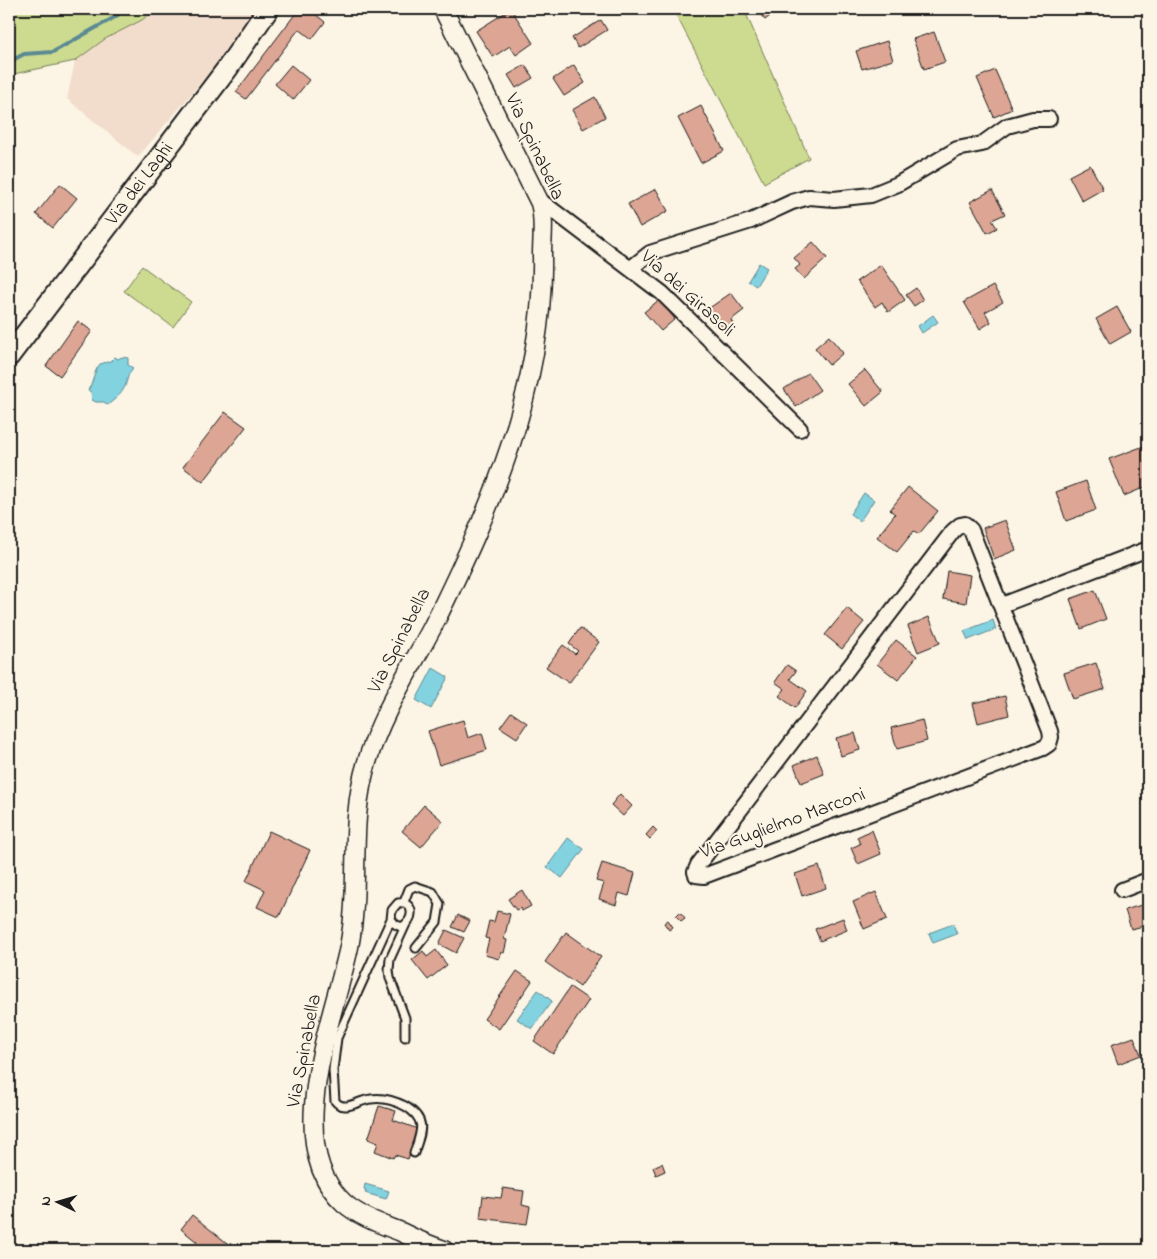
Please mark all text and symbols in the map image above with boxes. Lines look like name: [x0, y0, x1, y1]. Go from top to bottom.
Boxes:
street label: Via Spinabella: [496, 88, 571, 205]
street label: Via dei Laghi: [98, 136, 181, 233]
street label: Via dei Girasoli: [632, 243, 741, 344]
street label: Via Spinabella: [361, 583, 439, 700]
street label: Via Guglielmo Marconi: [695, 781, 870, 869]
street label: Via Spinabella: [280, 992, 330, 1111]
north arrow: [32, 1176, 82, 1226]
text: N: [36, 1195, 57, 1207]

